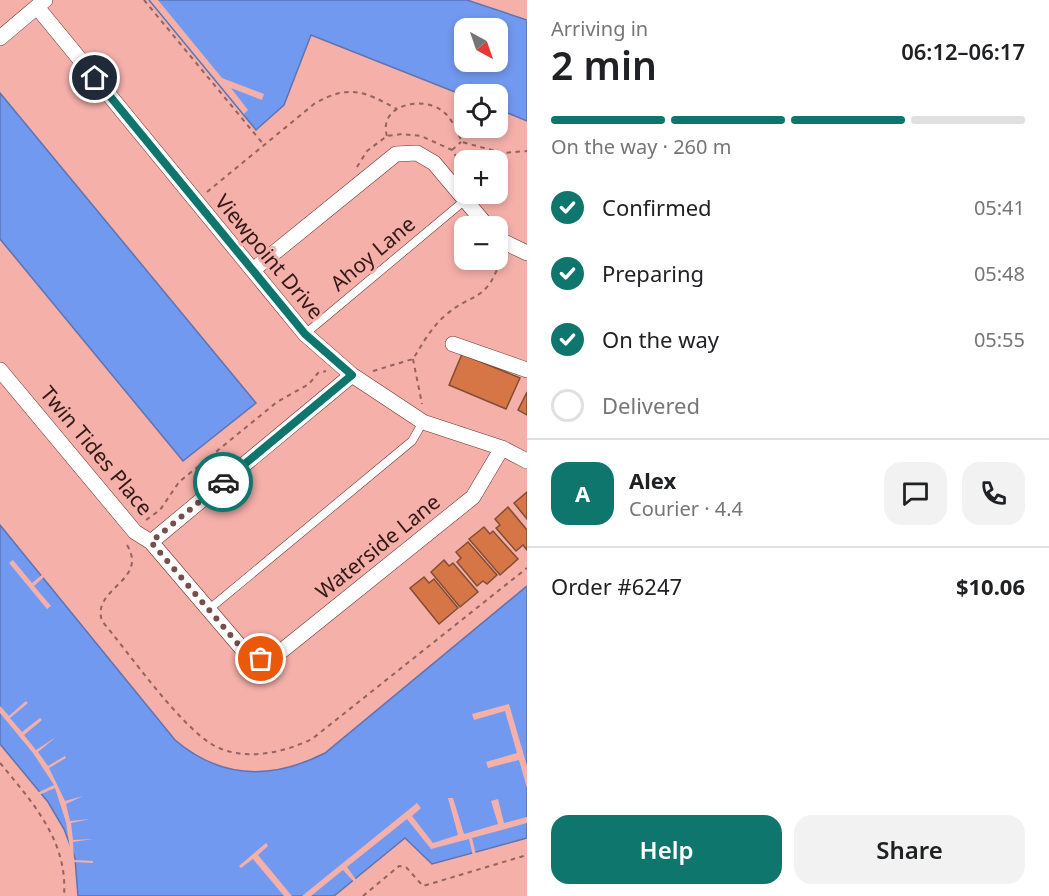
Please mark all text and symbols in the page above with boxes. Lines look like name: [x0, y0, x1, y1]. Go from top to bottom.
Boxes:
text: Arriving in: [551, 15, 648, 42]
north arrow: [454, 18, 508, 72]
map controls: [454, 18, 508, 270]
text: 06:12–06:17: [901, 36, 1025, 66]
text: 2 min: [551, 38, 657, 91]
pin: [69, 52, 120, 103]
icon: home: [78, 61, 111, 94]
button: locate: [454, 84, 508, 138]
text: On the way · 260 m: [551, 133, 731, 160]
button: +: [454, 150, 508, 204]
street label: Viewpoint Drive: [209, 188, 330, 325]
icon: check: [551, 191, 584, 224]
text: Confirmed: [602, 192, 712, 222]
text: 05:41: [974, 194, 1025, 221]
street label: Ahoy Lane: [324, 210, 421, 297]
button: −: [454, 216, 508, 270]
icon: check: [551, 257, 584, 290]
text: Preparing: [602, 258, 704, 288]
text: 05:48: [974, 260, 1025, 287]
icon: check: [551, 323, 584, 356]
text: On the way: [602, 324, 719, 354]
text: 05:55: [974, 326, 1025, 353]
street label: Twin Tides Place: [34, 380, 159, 521]
text: Delivered: [602, 390, 700, 420]
courier: [193, 452, 253, 512]
button: chat: [884, 462, 947, 525]
button: phone: [962, 462, 1025, 525]
text: Alex: [629, 465, 676, 495]
icon: car: [207, 466, 240, 499]
text: A: [575, 478, 590, 508]
street label: Waterside Lane: [309, 487, 445, 605]
text: Courier · 4.4: [629, 495, 743, 522]
text: Order #6247: [551, 571, 682, 601]
text: $10.06: [956, 571, 1025, 601]
pin: [235, 633, 286, 684]
icon: bag: [244, 642, 277, 675]
button: Help: [551, 815, 782, 884]
button: Share: [794, 815, 1025, 884]

